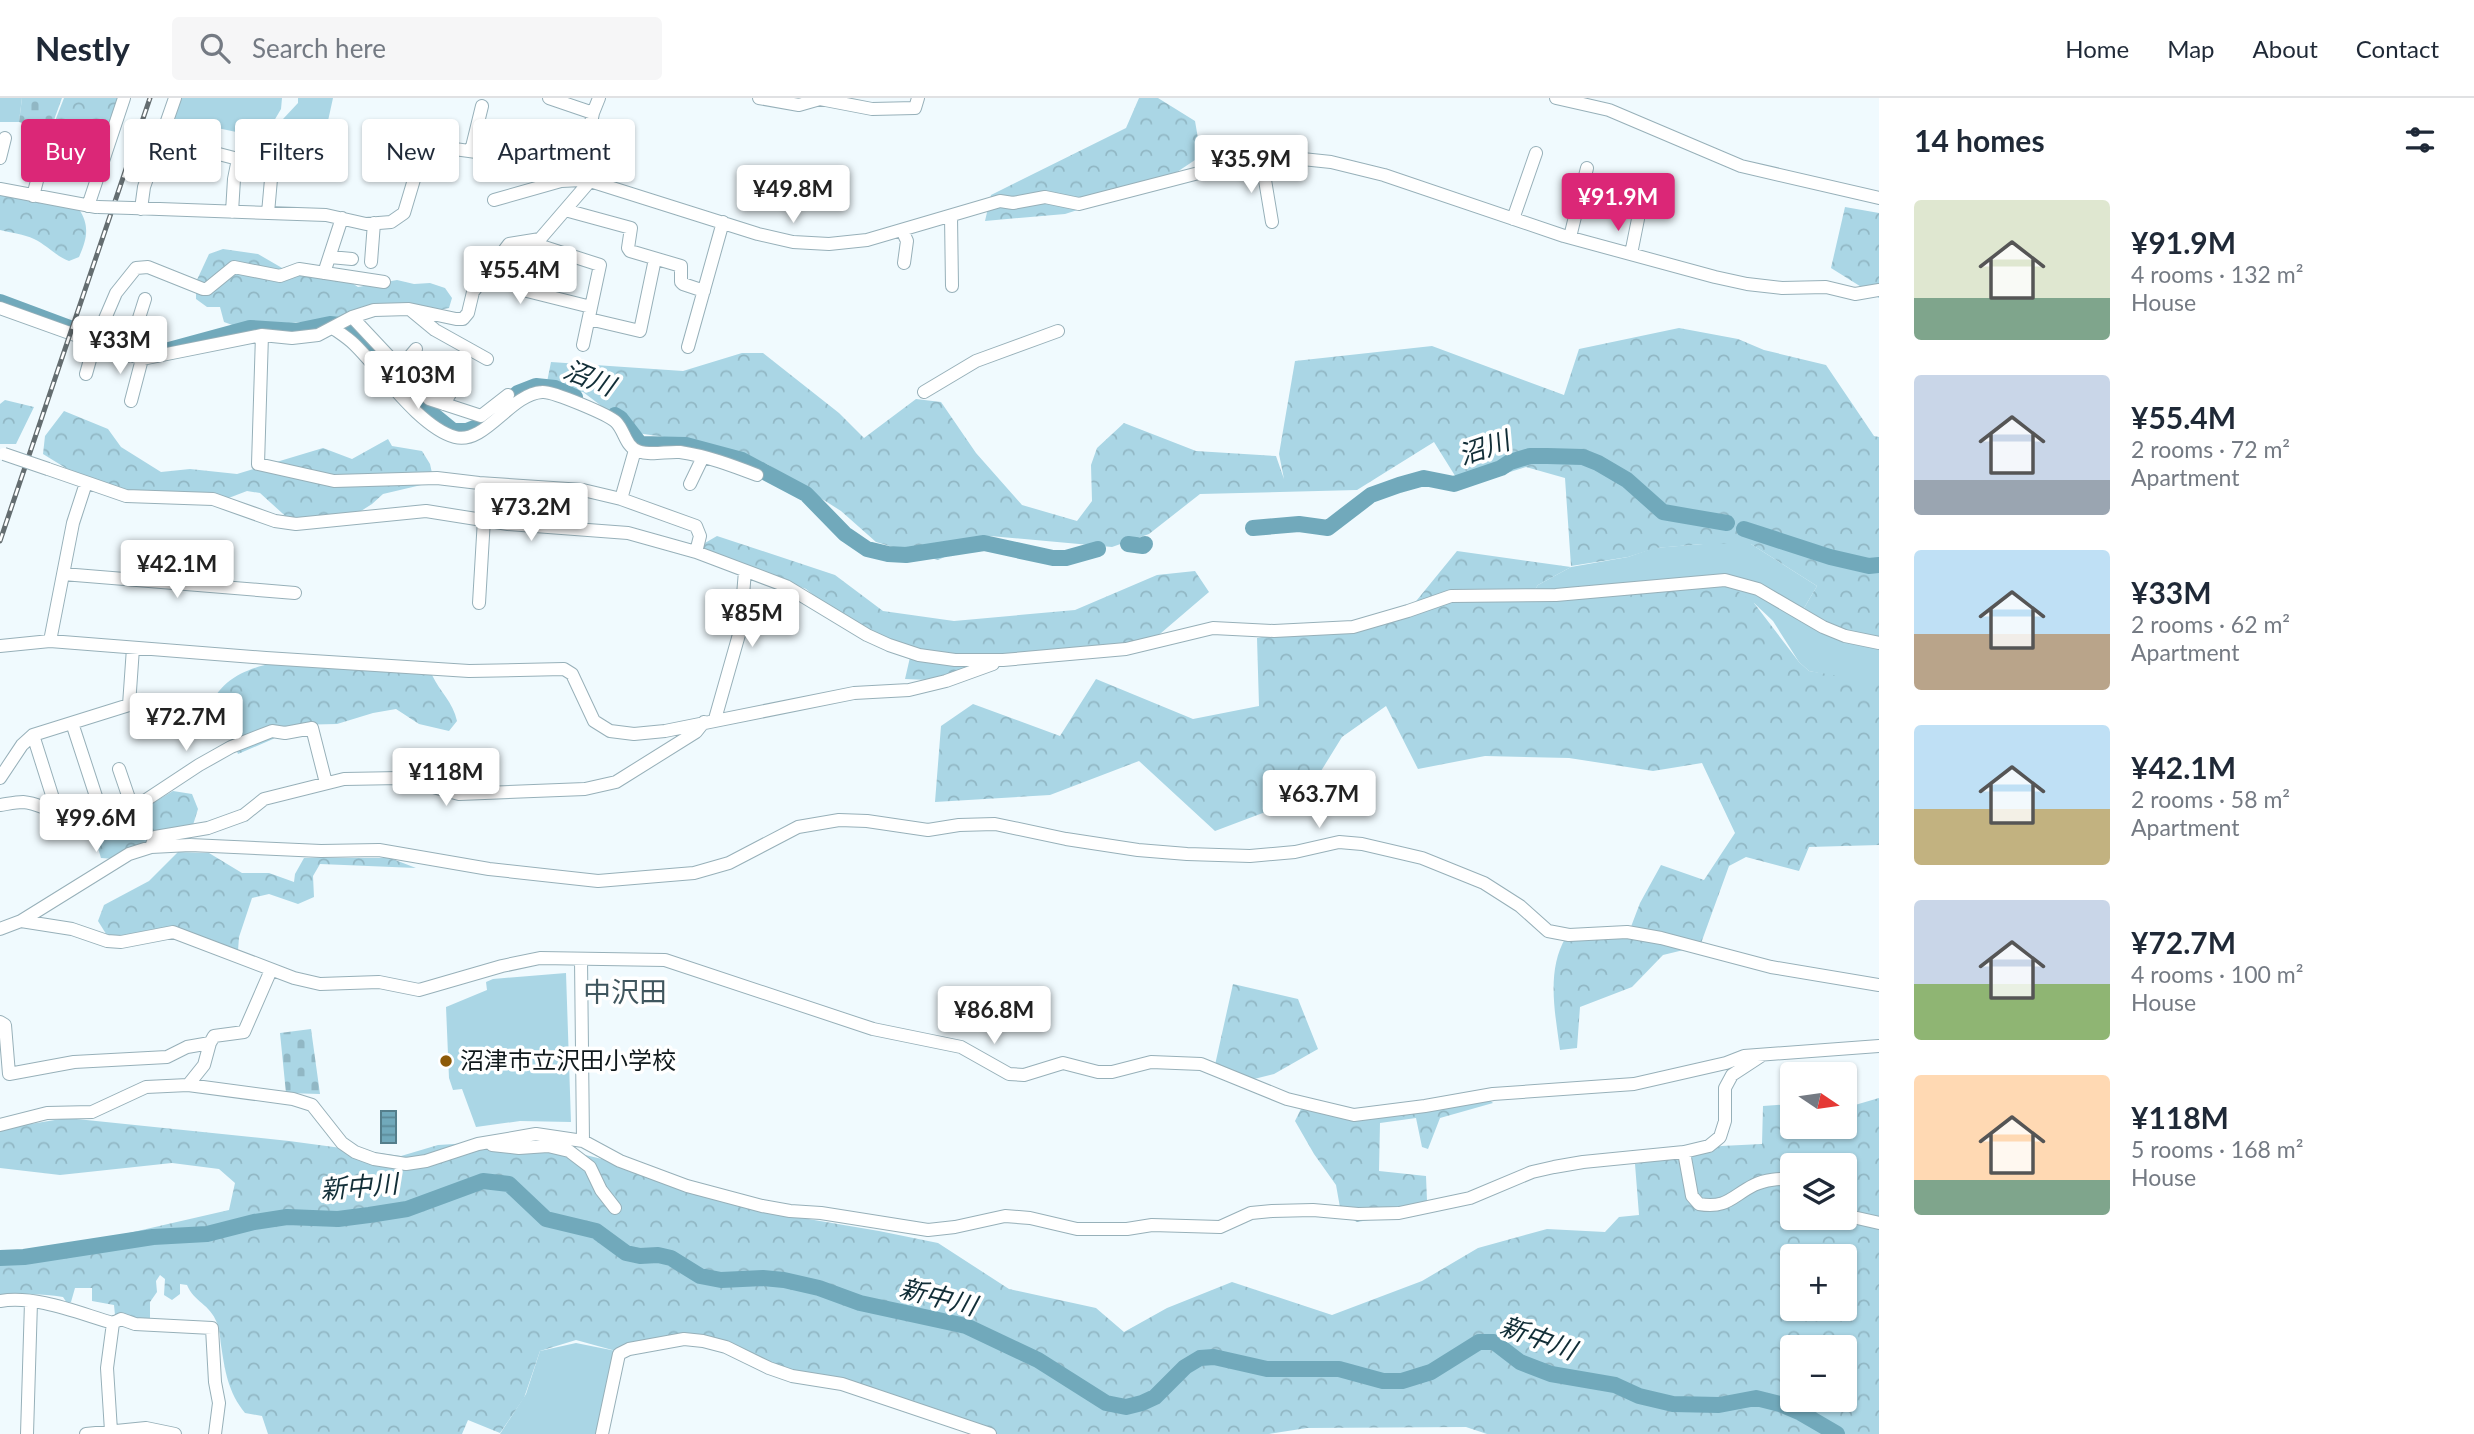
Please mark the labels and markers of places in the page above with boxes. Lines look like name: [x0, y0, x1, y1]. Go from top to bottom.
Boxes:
pin: ¥35.9M: [1194, 136, 1308, 195]
pin: ¥49.8M: [736, 166, 850, 225]
pin: ¥91.9M: [1561, 174, 1675, 233]
pin: ¥55.4M: [463, 246, 577, 306]
pin: ¥33M: [79, 316, 161, 376]
pin: ¥103M: [369, 352, 467, 411]
pin: ¥73.2M: [474, 484, 588, 543]
pin: ¥42.1M: [120, 540, 234, 600]
pin: ¥85M: [711, 589, 793, 649]
pin: ¥72.7M: [129, 694, 243, 753]
pin: ¥118M: [397, 748, 495, 808]
pin: ¥63.7M: [1262, 770, 1376, 830]
pin: ¥99.6M: [39, 794, 153, 854]
pin: ¥86.8M: [937, 986, 1051, 1046]
place label: 沼津市立沢田小学校: [460, 1045, 676, 1074]
marker: 沼津市立沢田小学校: [438, 1053, 454, 1069]

